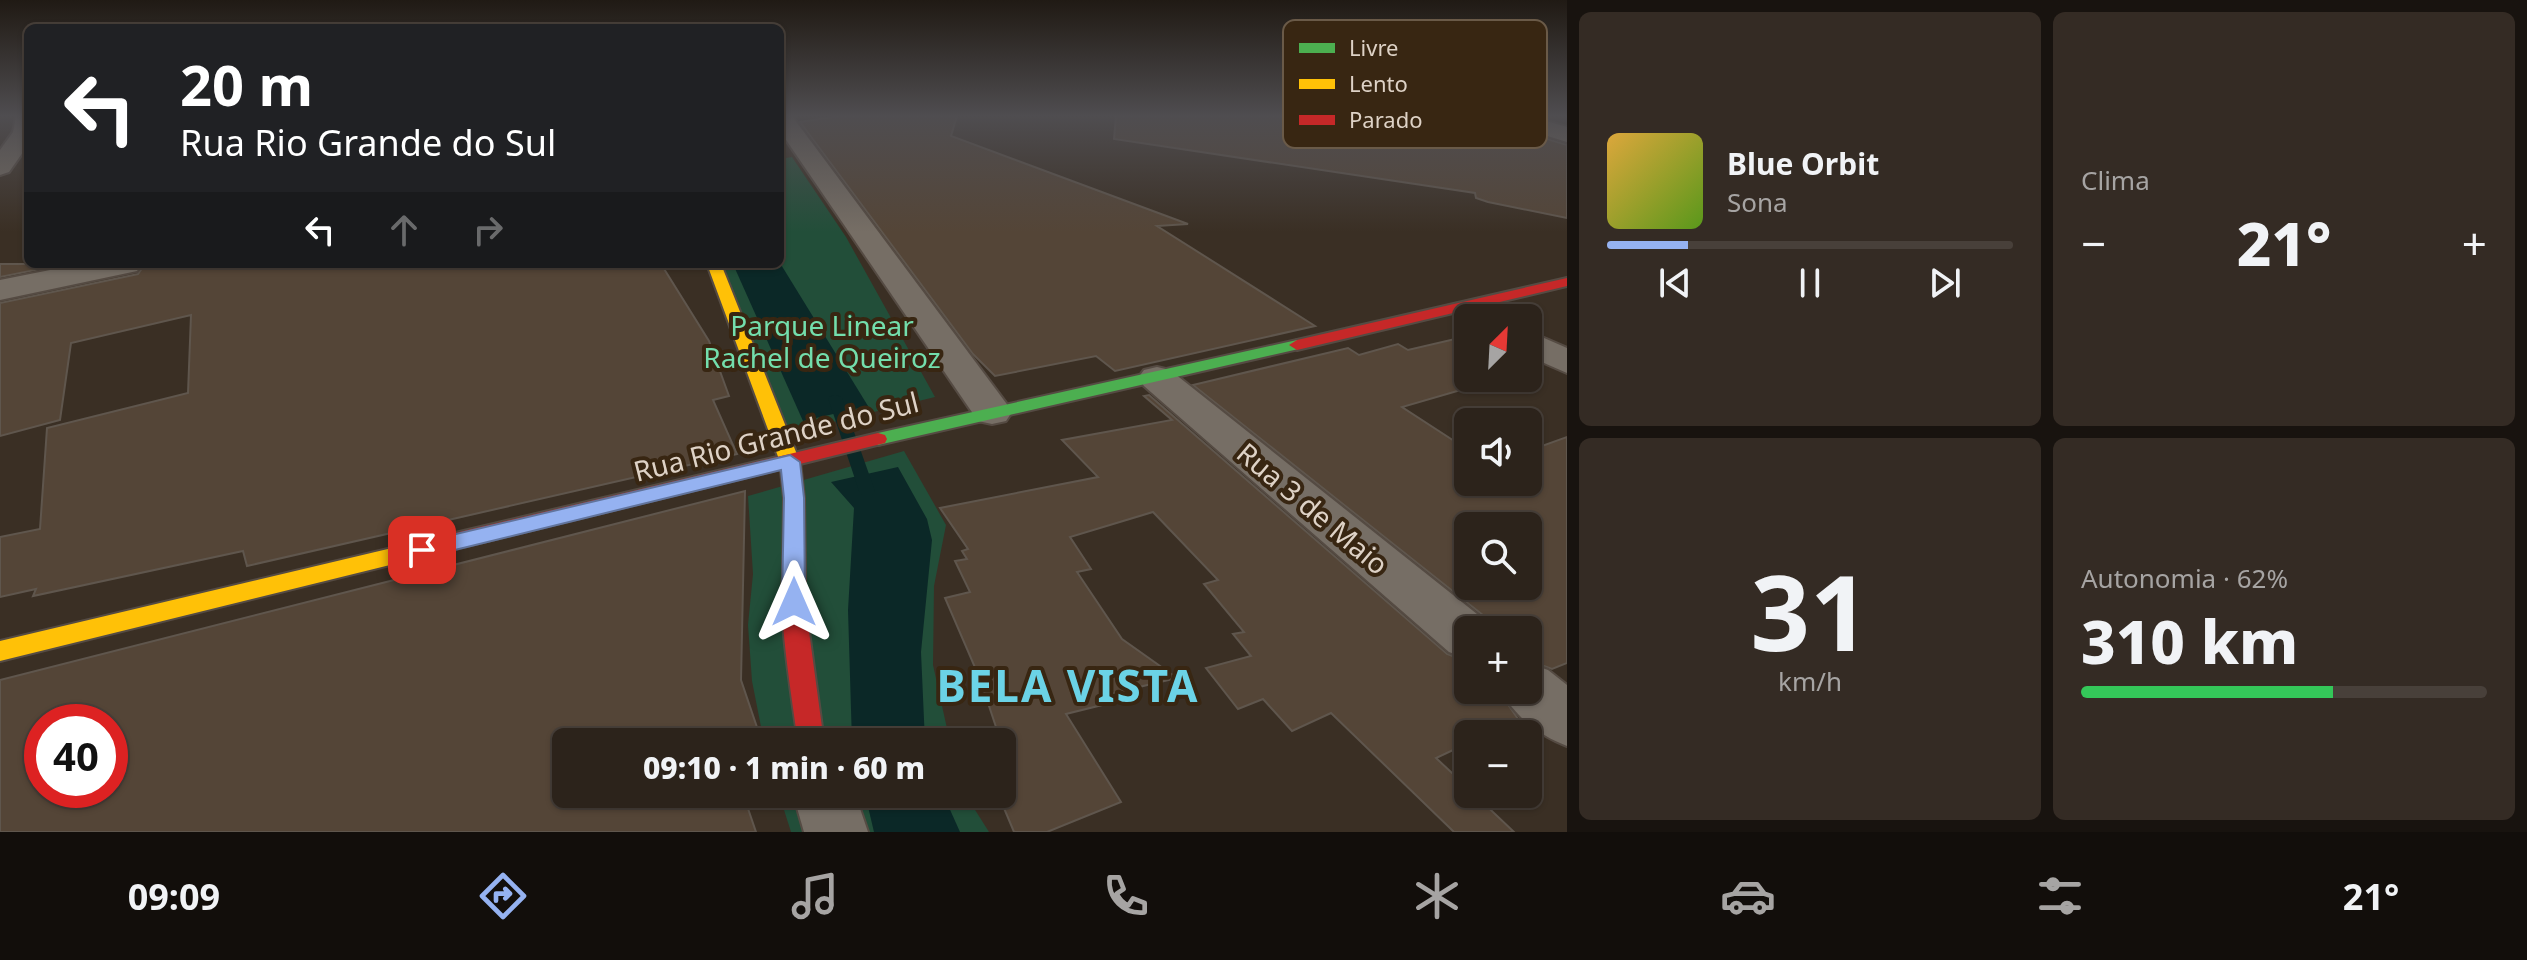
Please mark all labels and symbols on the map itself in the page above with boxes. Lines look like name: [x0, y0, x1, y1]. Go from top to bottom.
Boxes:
legend: [1283, 20, 1547, 148]
text: Livre: [1349, 32, 1398, 62]
text: Lento: [1349, 68, 1408, 98]
text: Parado: [1349, 104, 1422, 134]
north arrow: [1454, 304, 1542, 392]
park label: Parque Linear Rachel de Queiroz: [703, 306, 941, 376]
street label: Rua Rio Grande do Sul: [629, 382, 923, 490]
street label: Rua 3 de Maio: [1229, 433, 1397, 583]
pin: [388, 516, 456, 584]
position arrow: [752, 560, 836, 644]
district label: BELA VISTA: [936, 655, 1200, 715]
speed limit sign: 40: [24, 704, 128, 808]

